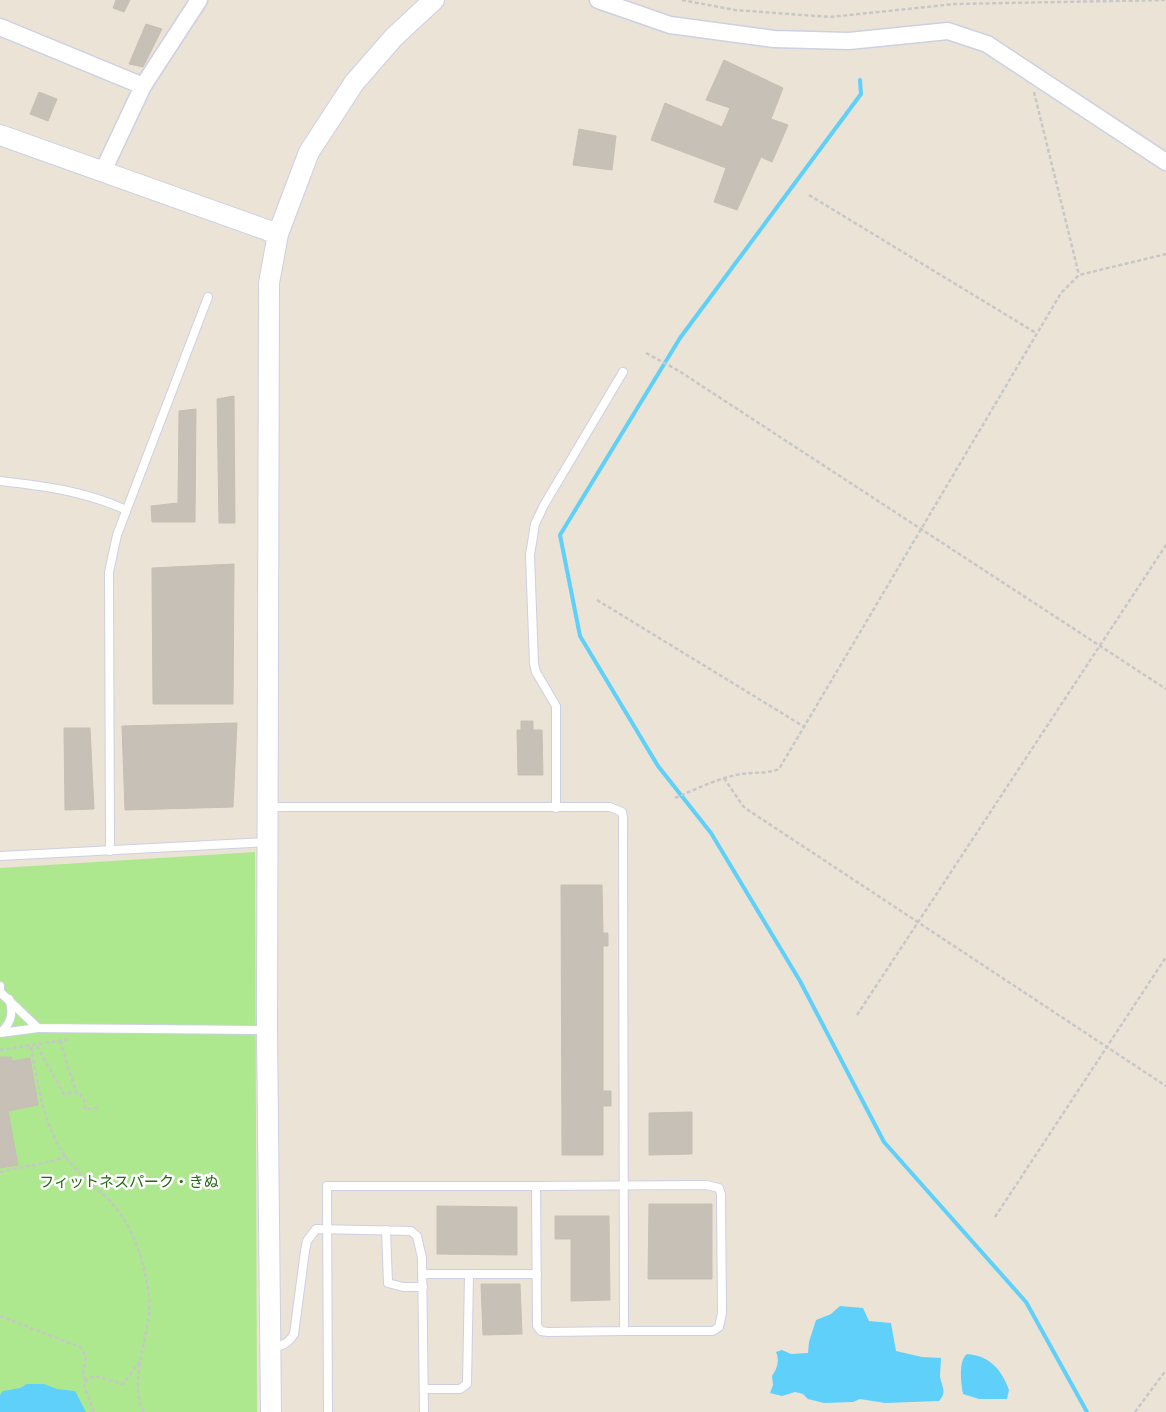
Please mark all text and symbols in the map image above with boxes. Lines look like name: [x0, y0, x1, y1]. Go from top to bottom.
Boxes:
park label: フィットネスパーク・きぬ: [39, 1172, 219, 1190]

